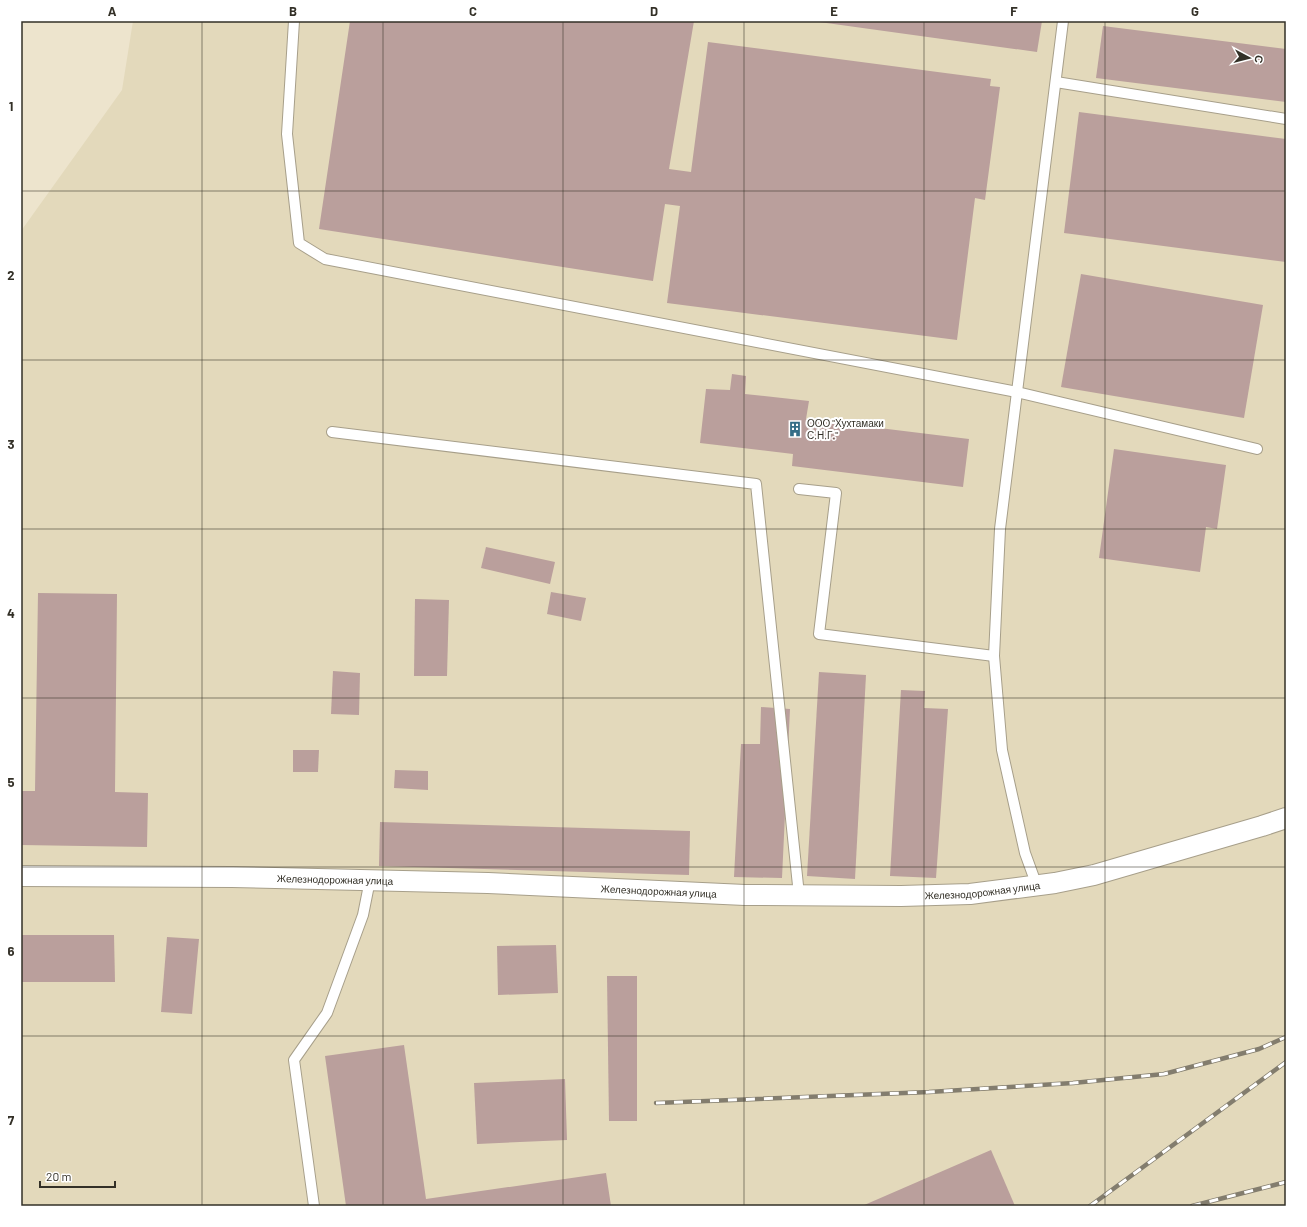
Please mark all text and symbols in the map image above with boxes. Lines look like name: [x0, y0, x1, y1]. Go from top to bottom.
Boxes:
text: A: [108, 3, 117, 19]
text: B: [289, 3, 297, 19]
text: C: [469, 3, 477, 19]
text: D: [650, 3, 658, 19]
text: E: [830, 3, 838, 19]
text: F: [1010, 3, 1018, 19]
text: G: [1191, 3, 1199, 19]
north arrow: [1229, 38, 1269, 78]
text: С: [1252, 55, 1266, 64]
text: 1: [9, 98, 13, 114]
text: 2: [7, 267, 15, 283]
place label: ООО "Хухтамаки С.Н.Г.": [807, 417, 884, 441]
building icon: ООО "Хухтамаки С.Н.Г.": [786, 420, 804, 438]
text: 3: [7, 436, 15, 452]
text: 4: [7, 605, 15, 621]
text: 5: [7, 774, 15, 790]
street label: Железнодорожная улица: [277, 872, 394, 887]
street label: Железнодорожная улица: [924, 879, 1041, 901]
street label: Железнодорожная улица: [600, 882, 717, 900]
text: 6: [8, 943, 15, 959]
text: 7: [8, 1112, 15, 1128]
scale bar: [40, 1163, 115, 1189]
text: 20 m: [46, 1169, 72, 1183]

